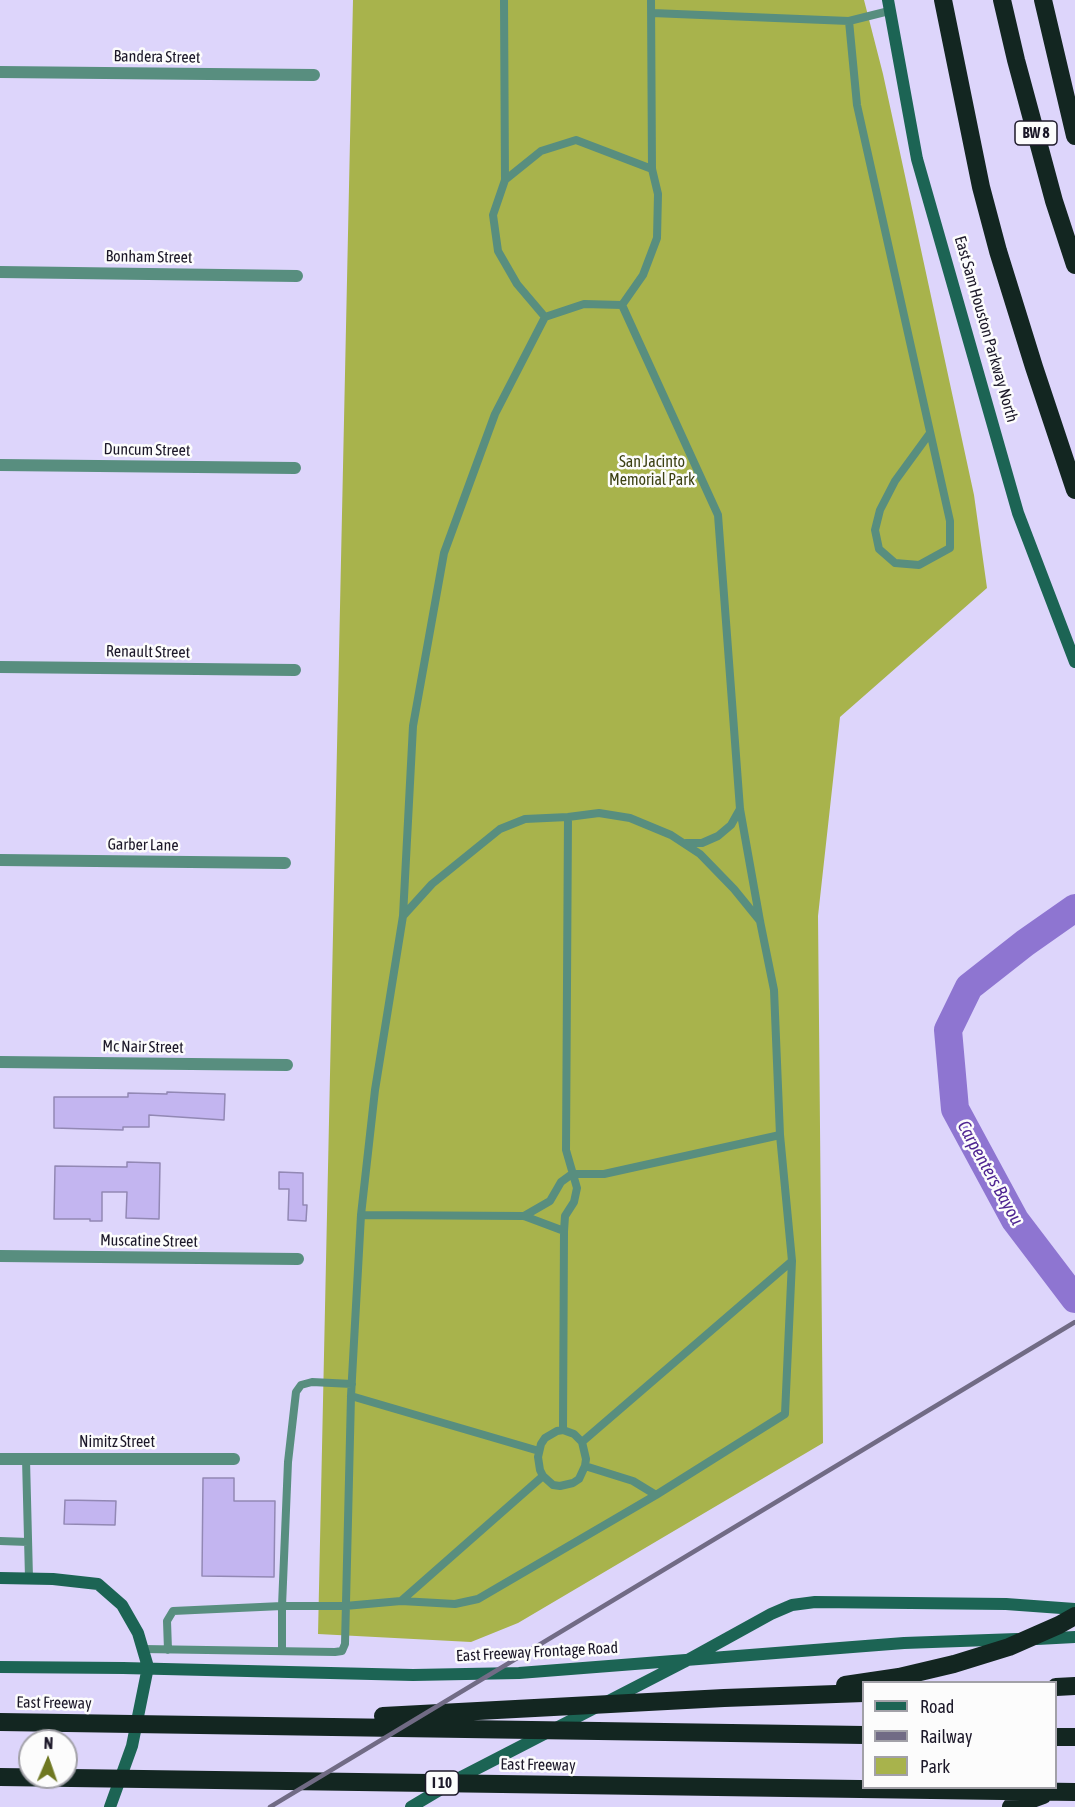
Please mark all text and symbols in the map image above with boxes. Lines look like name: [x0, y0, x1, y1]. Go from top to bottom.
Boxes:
street label: Bandera Street: [113, 47, 201, 67]
road number: BW 8: [1015, 121, 1057, 145]
street label: East Sam Houston Parkway North: [950, 234, 1022, 424]
street label: Bonham Street: [105, 247, 193, 267]
street label: Duncum Street: [103, 440, 191, 460]
park label: San Jacinto Memorial Park: [609, 452, 695, 490]
street label: Renault Street: [106, 642, 190, 662]
street label: Garber Lane: [107, 835, 179, 855]
street label: Mc Nair Street: [102, 1037, 184, 1057]
water label: Carpenters Bayou: [952, 1117, 1028, 1229]
street label: Muscatine Street: [100, 1231, 198, 1251]
street label: Nimitz Street: [79, 1432, 155, 1452]
street label: East Freeway Frontage Road: [456, 1638, 618, 1666]
legend: [862, 1681, 1057, 1789]
street label: East Freeway: [16, 1693, 92, 1713]
text: Road: [920, 1696, 954, 1717]
text: Railway: [920, 1726, 972, 1747]
north arrow: [18, 1729, 78, 1789]
text: N: [44, 1734, 54, 1752]
street label: East Freeway: [500, 1755, 576, 1775]
text: Park: [920, 1756, 950, 1777]
road number: I 10: [426, 1771, 458, 1795]

